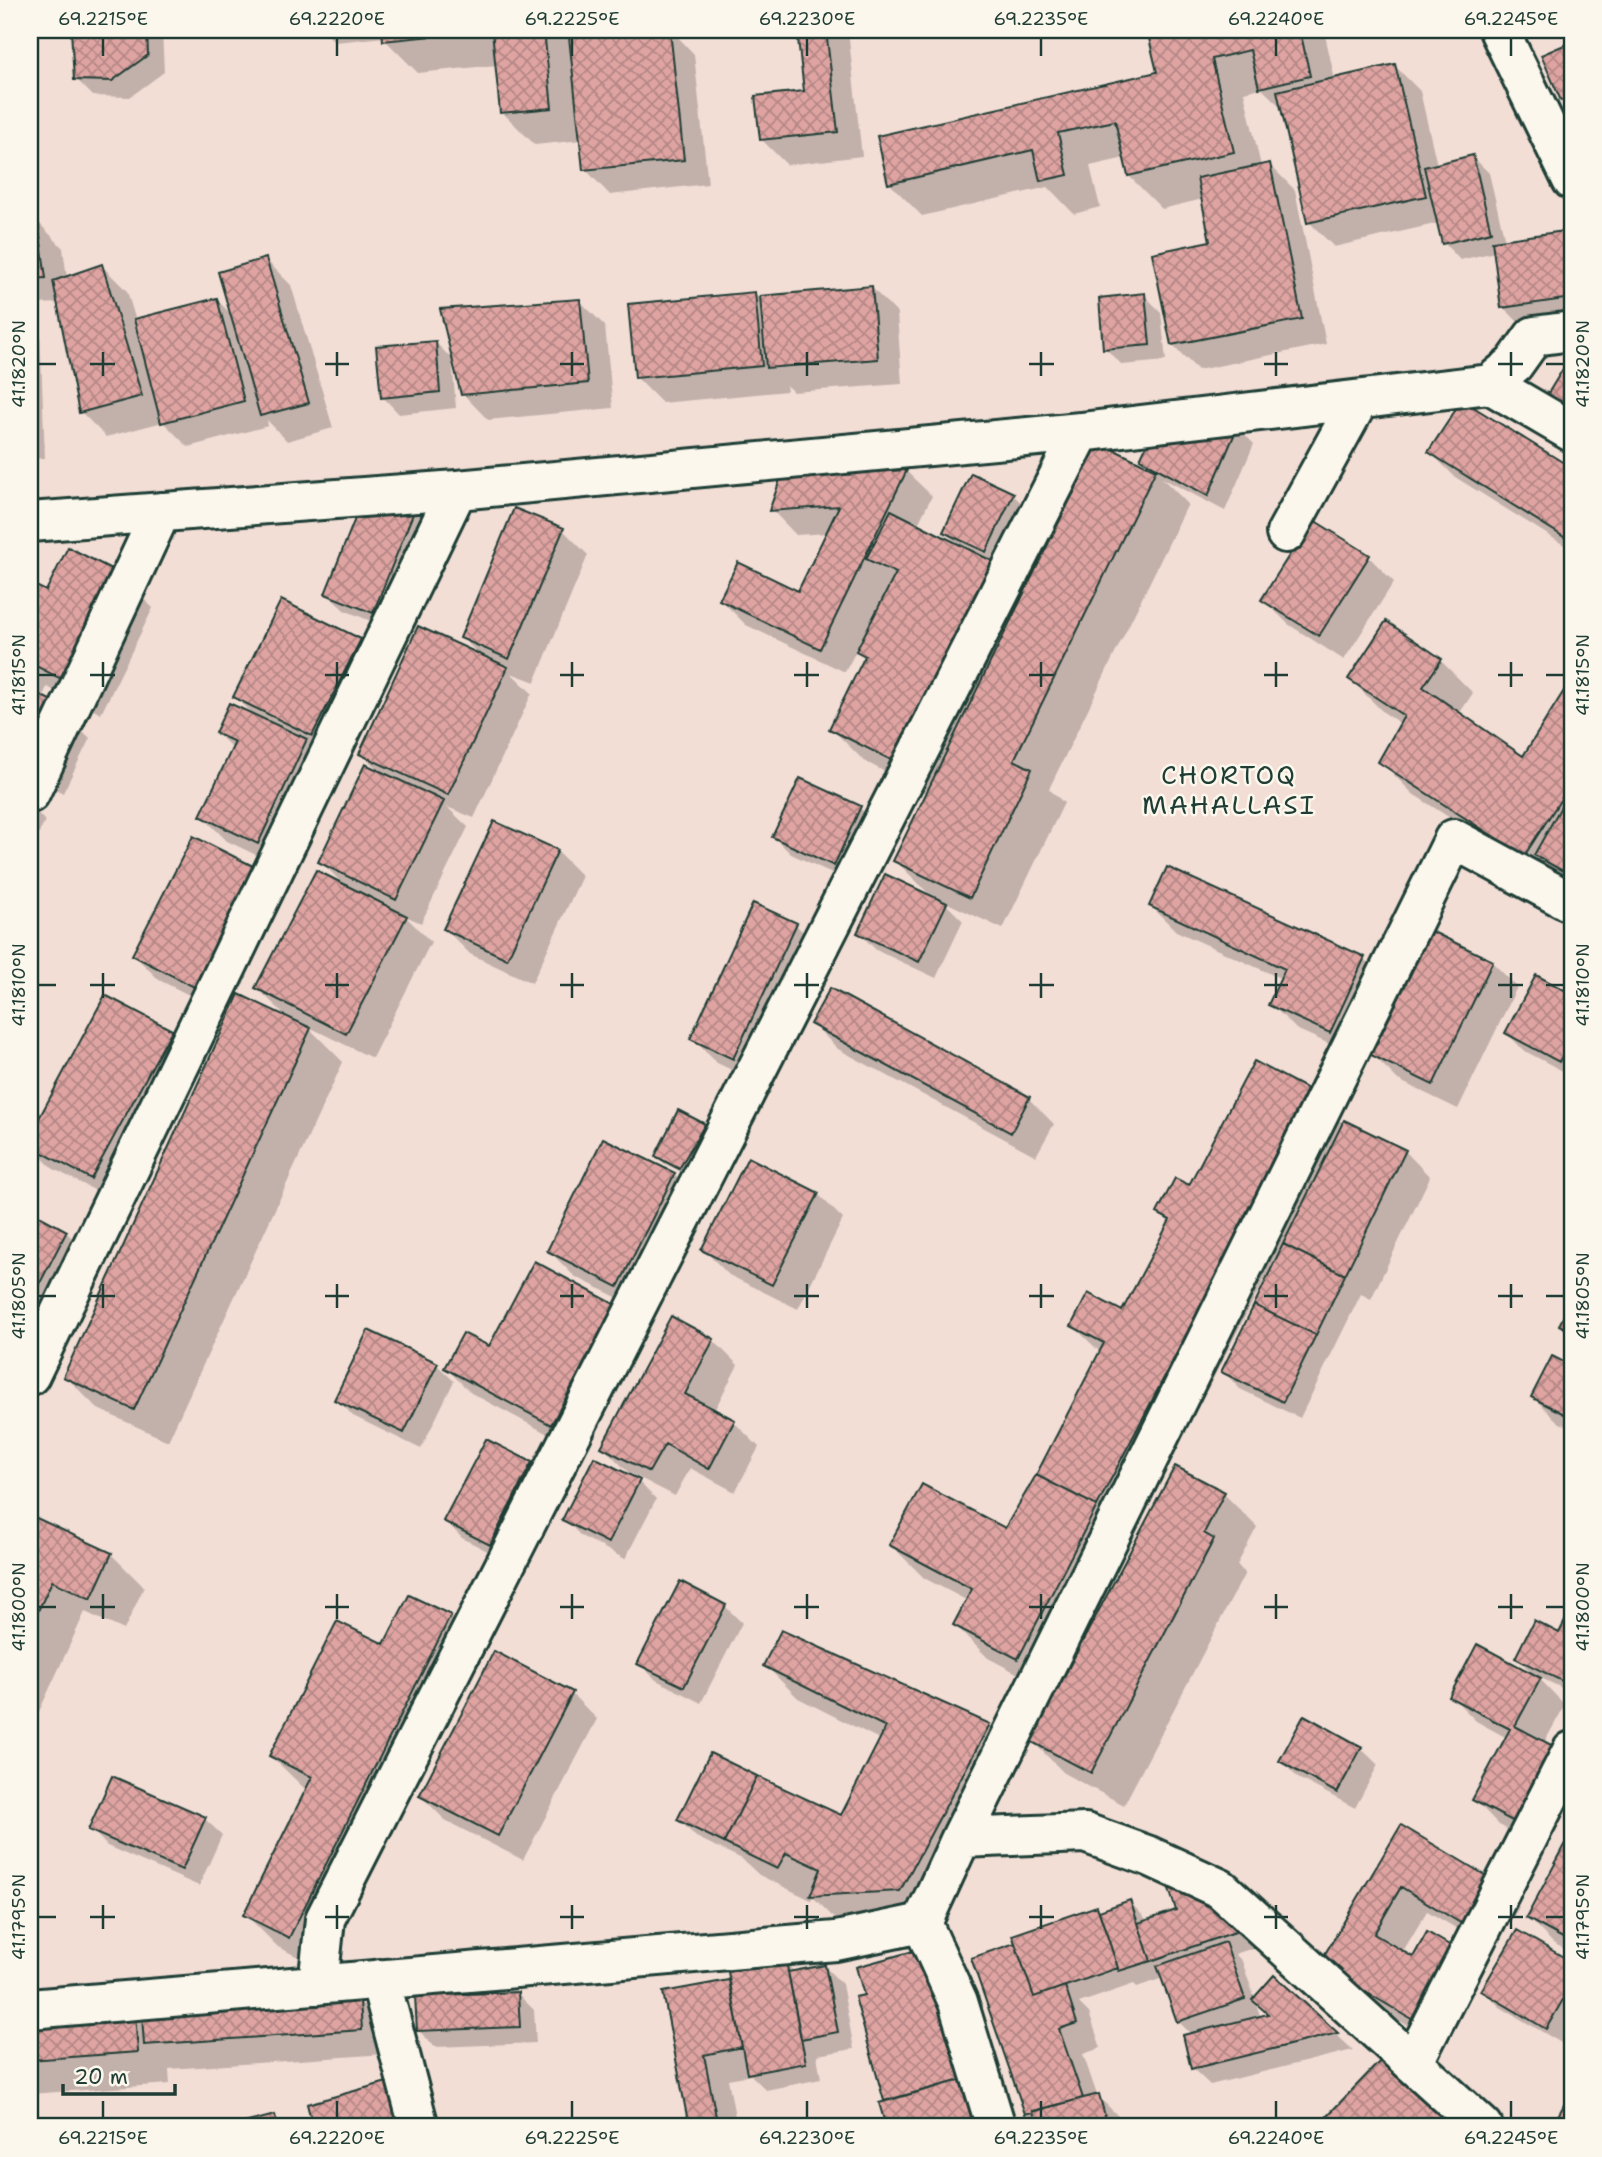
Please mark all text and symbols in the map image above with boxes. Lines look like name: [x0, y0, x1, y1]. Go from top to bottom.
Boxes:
text: 69.2215°E: [58, 7, 148, 31]
text: 69.2220°E: [289, 7, 385, 31]
text: 69.2225°E: [525, 7, 619, 31]
text: 69.2230°E: [759, 7, 855, 31]
text: 69.2235°E: [994, 7, 1088, 31]
text: 69.2240°E: [1228, 7, 1324, 31]
text: 69.2245°E: [1464, 7, 1558, 31]
text: 41.1820°N: [7, 320, 31, 408]
text: 41.1820°N: [1571, 320, 1595, 408]
text: 41.1815°N: [7, 634, 31, 716]
text: 41.1815°N: [1571, 634, 1595, 716]
district label: CHORTOQ MAHALLASI: [1142, 757, 1316, 822]
text: 41.1810°N: [7, 943, 31, 1027]
text: 41.1810°N: [1571, 943, 1595, 1027]
text: 41.1805°N: [7, 1252, 31, 1340]
text: 41.1805°N: [1571, 1252, 1595, 1340]
text: 41.1800°N: [7, 1562, 31, 1652]
text: 41.1800°N: [1571, 1562, 1595, 1652]
text: 41.1795°N: [7, 1874, 31, 1960]
text: 41.1795°N: [1571, 1874, 1595, 1960]
scale bar: [63, 2052, 175, 2096]
text: 20 m: [74, 2063, 128, 2091]
text: 69.2215°E: [58, 2126, 148, 2150]
text: 69.2220°E: [289, 2126, 385, 2150]
text: 69.2225°E: [525, 2126, 619, 2150]
text: 69.2230°E: [759, 2126, 855, 2150]
text: 69.2235°E: [994, 2126, 1088, 2150]
text: 69.2240°E: [1228, 2126, 1324, 2150]
text: 69.2245°E: [1464, 2126, 1558, 2150]

